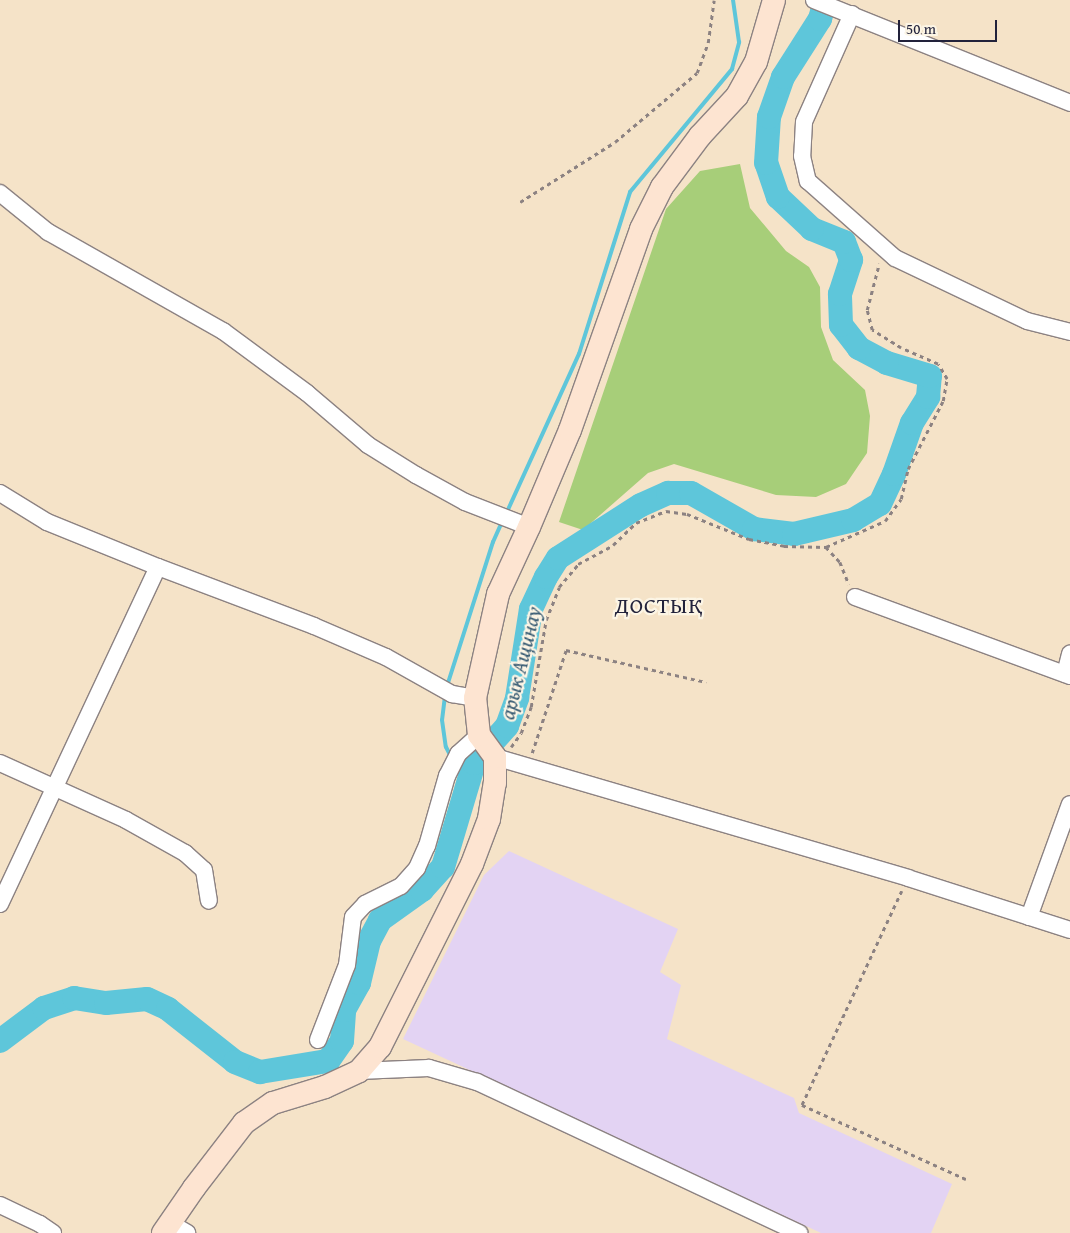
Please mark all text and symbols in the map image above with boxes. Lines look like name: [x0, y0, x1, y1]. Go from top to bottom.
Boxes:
scale bar: [900, 10, 999, 42]
text: 50 m: [906, 18, 936, 39]
district label: ДОСТЫҚ: [614, 593, 704, 619]
water label: арык Ащинау: [495, 604, 547, 722]

